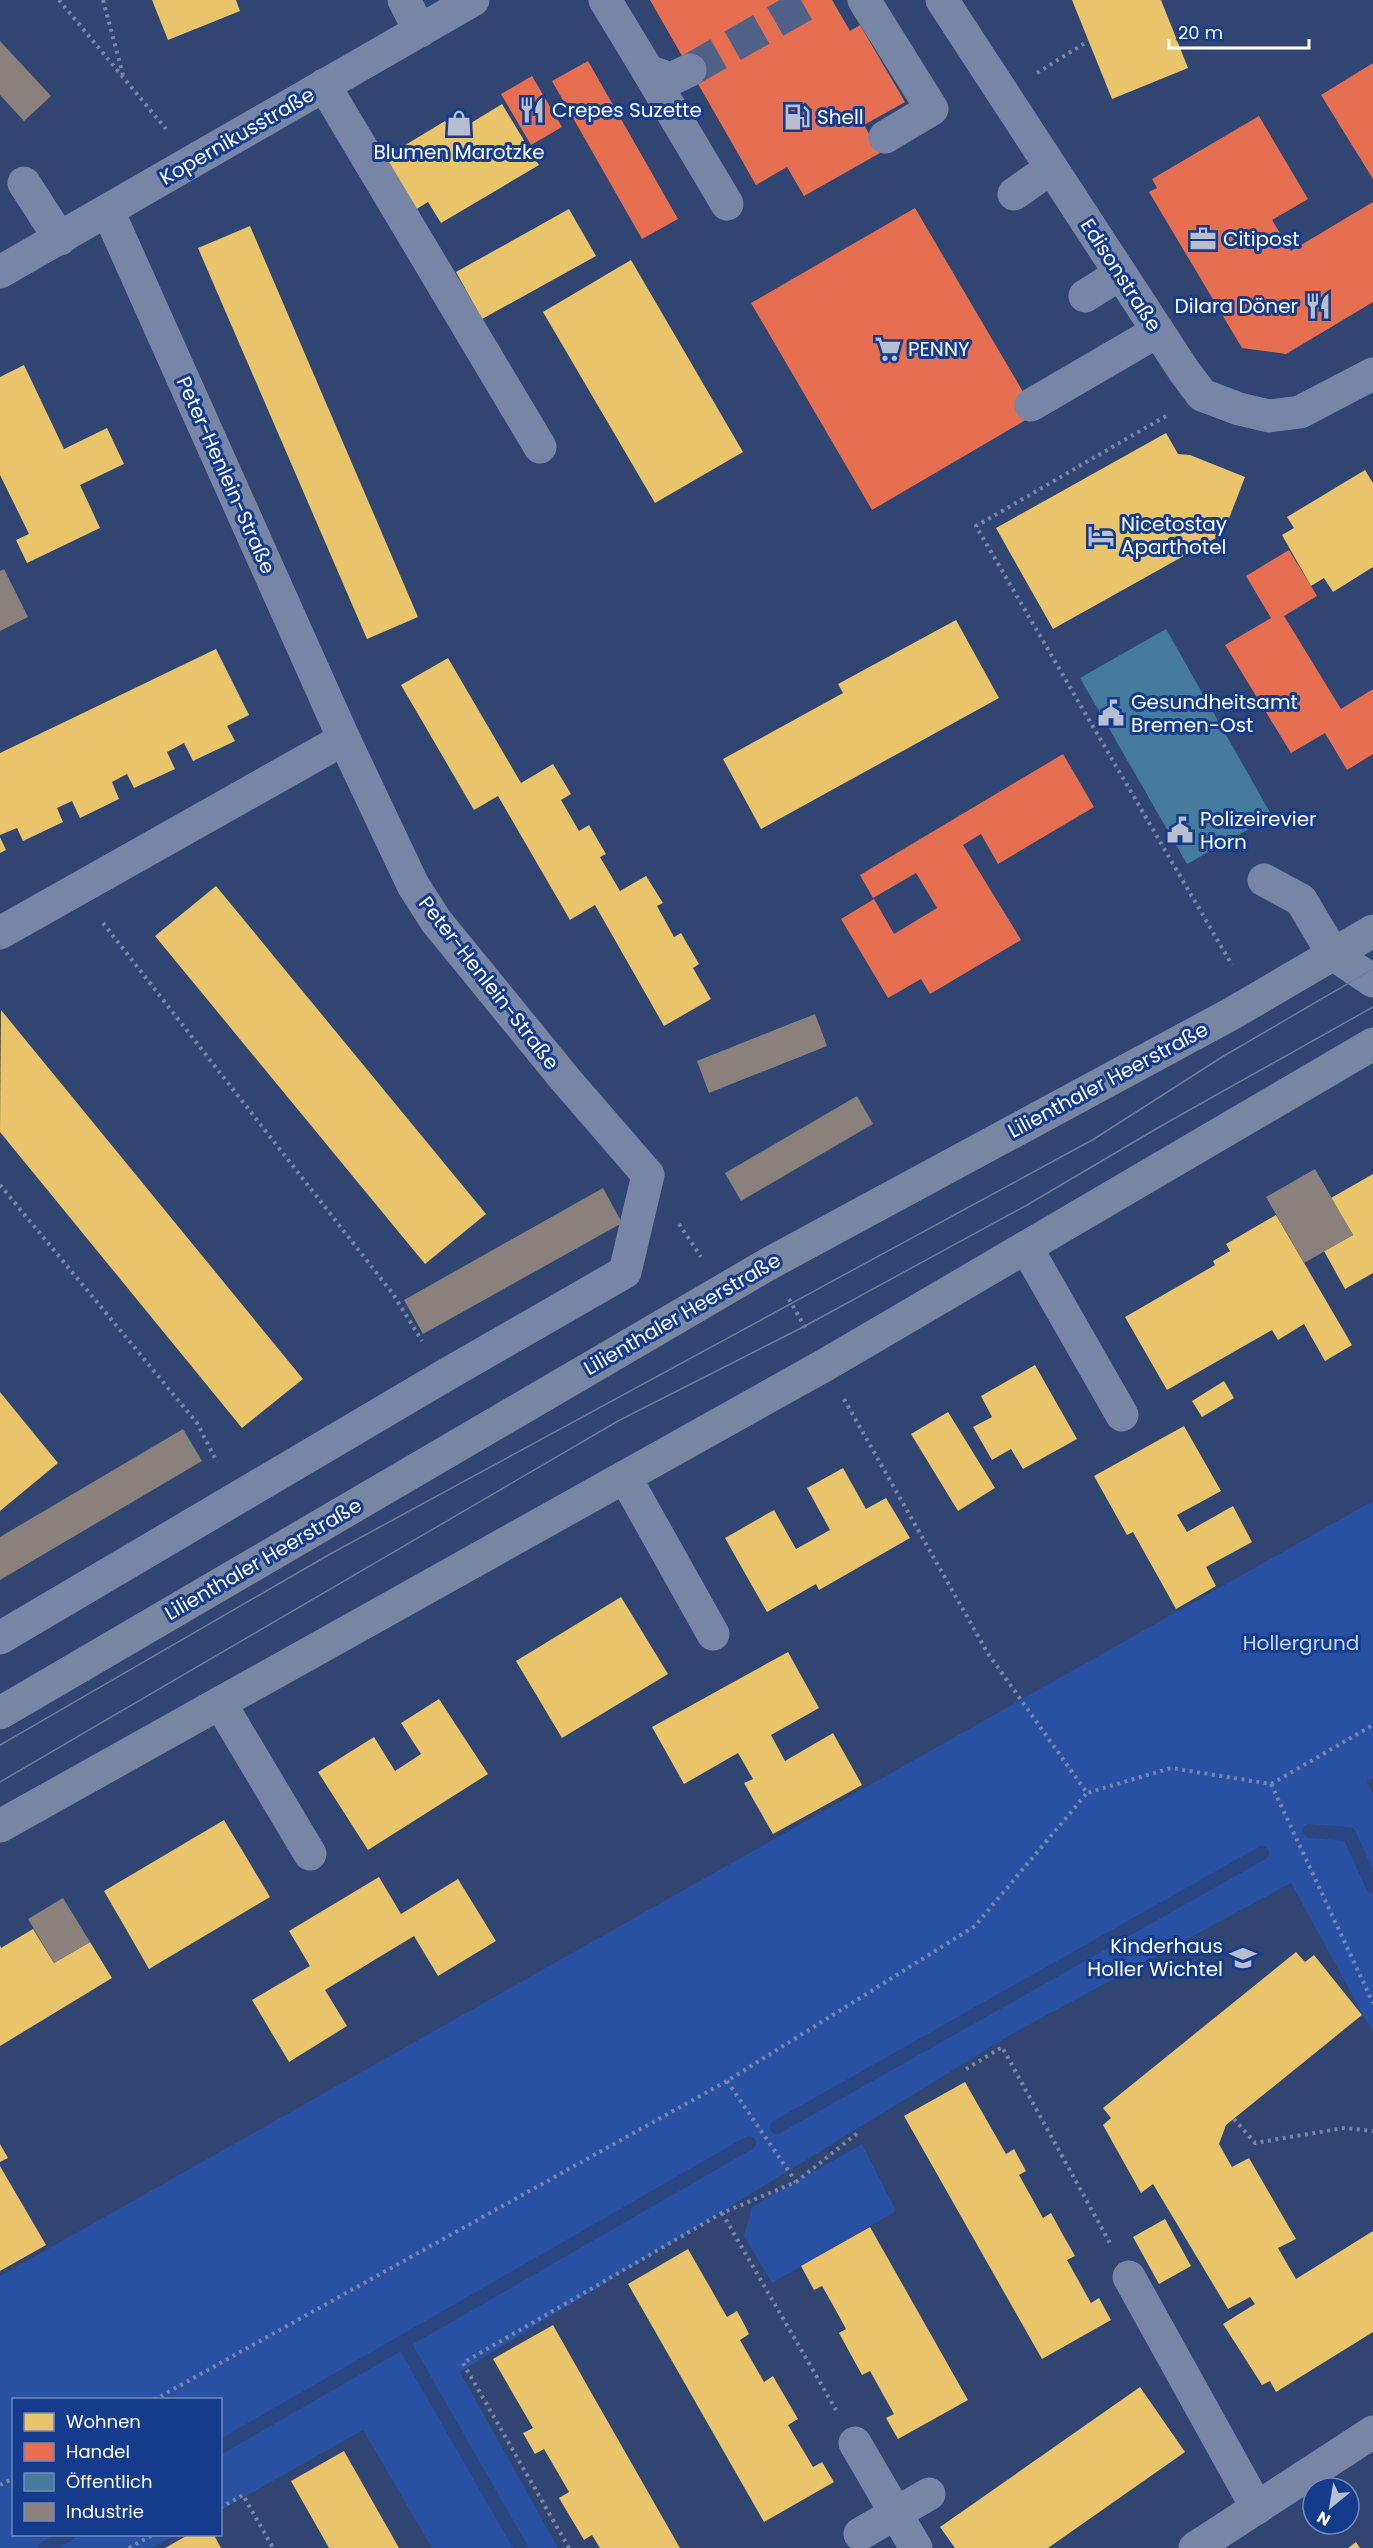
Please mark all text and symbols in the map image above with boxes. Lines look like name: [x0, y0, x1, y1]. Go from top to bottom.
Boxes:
scale bar: [1169, 12, 1308, 50]
text: 20 m: [1178, 20, 1223, 45]
street label: Kopernikusstraße: [155, 80, 319, 192]
restaurant icon: Crepes Suzette: [517, 95, 547, 125]
place label: Crepes Suzette: [552, 96, 702, 124]
fuel station icon: Shell: [782, 102, 812, 132]
place label: Shell: [817, 103, 864, 131]
shop icon: Blumen Marotzke: [444, 108, 474, 138]
place label: Blumen Marotzke: [373, 138, 545, 166]
street label: Edisonstraße: [1074, 213, 1168, 337]
office icon: Citipost: [1188, 224, 1218, 254]
place label: Citipost: [1223, 225, 1300, 253]
restaurant icon: Dilara Döner: [1303, 291, 1333, 321]
place label: Dilara Döner: [1175, 292, 1298, 320]
supermarket icon: PENNY: [873, 334, 903, 364]
place label: PENNY: [908, 335, 970, 363]
street label: Peter-Henlein-Straße: [170, 372, 282, 578]
place label: Nicetostay Aparthotel: [1121, 510, 1227, 561]
hotel icon: Nicetostay Aparthotel: [1086, 521, 1116, 551]
place label: Gesundheitsamt Bremen-Ost: [1131, 688, 1298, 739]
public building icon: Gesundheitsamt Bremen-Ost: [1096, 698, 1126, 728]
place label: Polizeirevier Horn: [1200, 805, 1317, 856]
public building icon: Polizeirevier Horn: [1165, 815, 1195, 845]
street label: Peter-Henlein-Straße: [412, 890, 566, 1076]
street label: Lilienthaler Heerstraße: [1003, 1015, 1213, 1145]
street label: Lilienthaler Heerstraße: [578, 1246, 786, 1382]
street label: Lilienthaler Heerstraße: [159, 1491, 367, 1627]
park label: Hollergrund: [1243, 1629, 1359, 1657]
place label: Kinderhaus Holler Wichtel: [1087, 1932, 1223, 1983]
school or university icon: Kinderhaus Holler Wichtel: [1228, 1943, 1258, 1973]
legend: [12, 2398, 222, 2536]
text: Wohnen: [66, 2409, 141, 2434]
text: Handel: [66, 2439, 130, 2464]
text: Öffentlich: [66, 2469, 153, 2494]
north arrow: [1301, 2476, 1361, 2536]
text: Industrie: [66, 2499, 144, 2524]
text: N: [1313, 2506, 1335, 2532]

